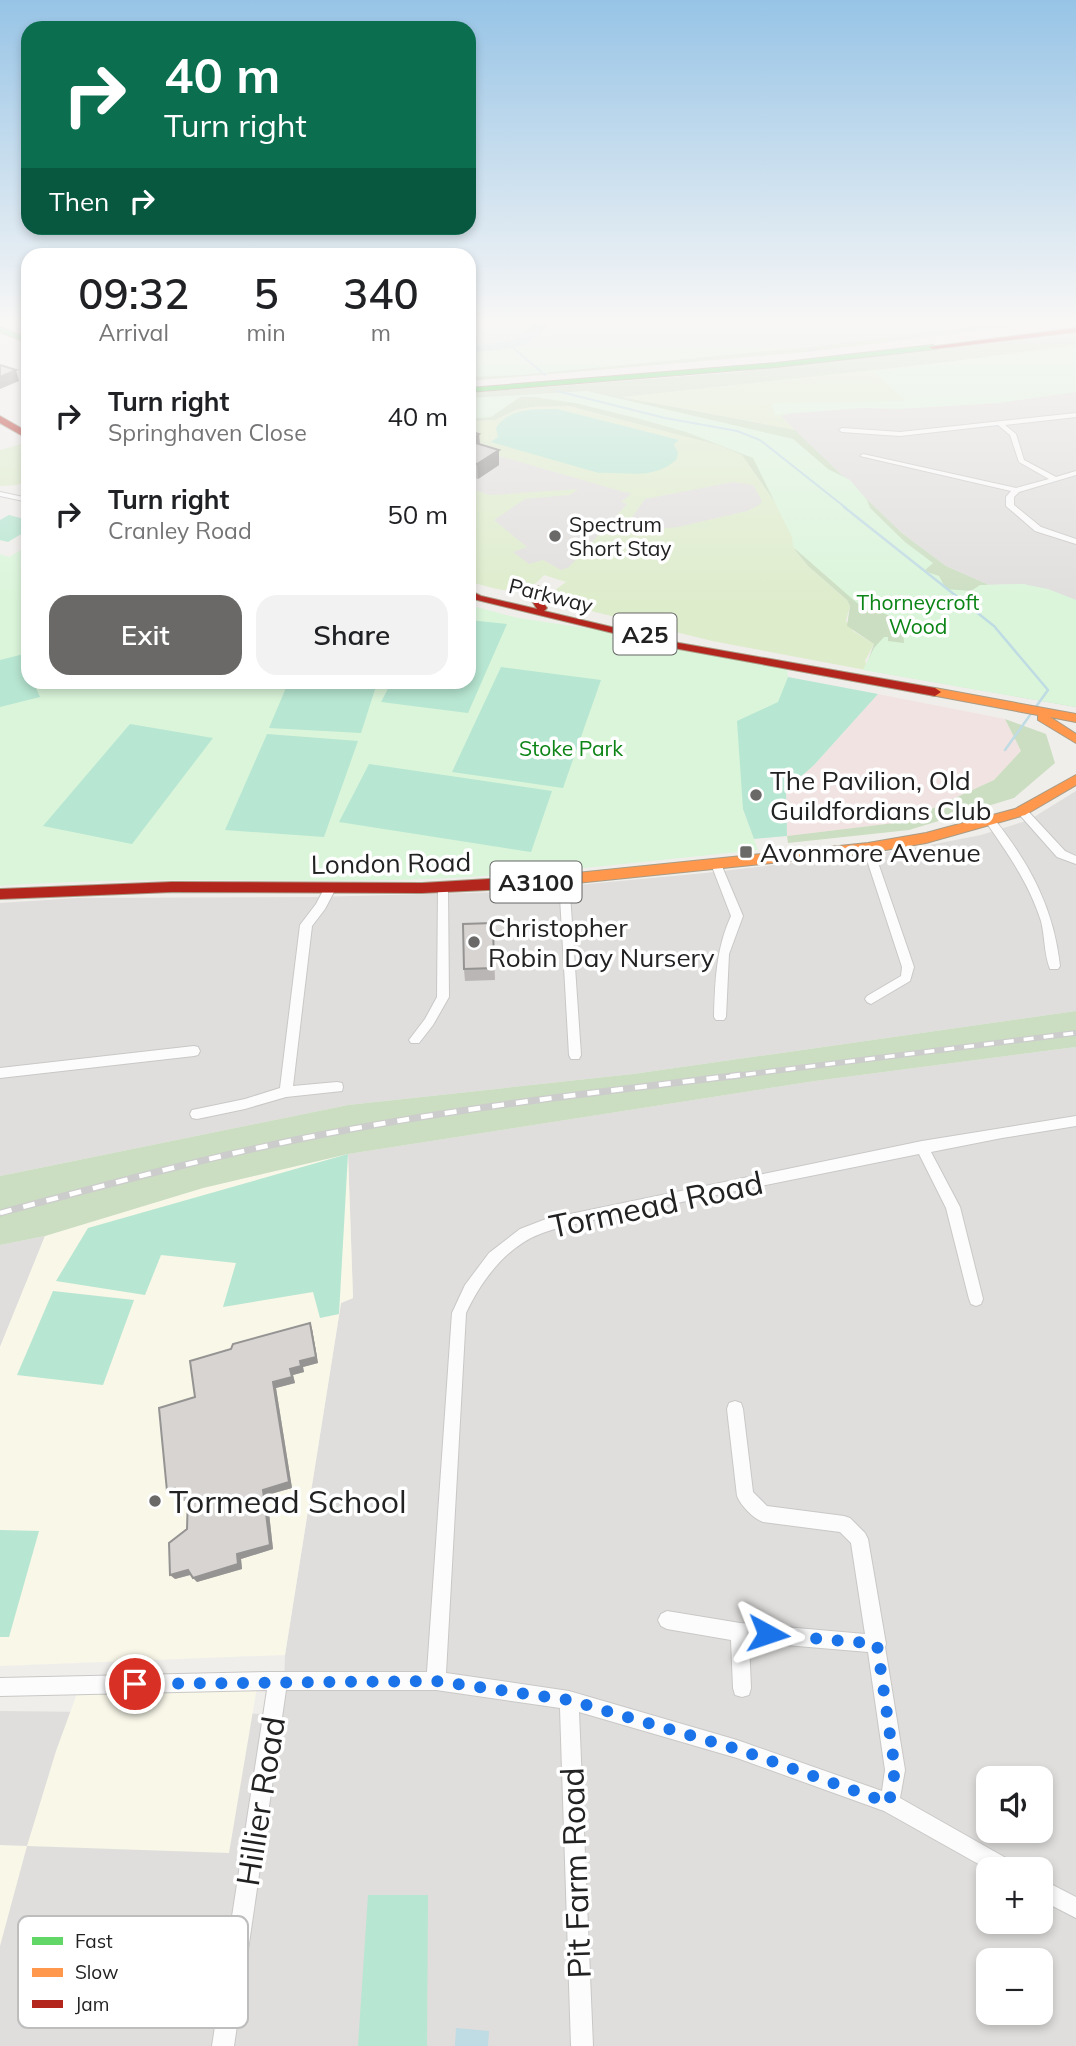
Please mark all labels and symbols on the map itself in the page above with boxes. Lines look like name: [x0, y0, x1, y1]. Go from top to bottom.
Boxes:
place label: Spectrum Short Stay: [569, 511, 671, 561]
marker: Spectrum Short Stay: [547, 528, 563, 544]
street label: Parkway: [506, 572, 596, 618]
park label: Thorneycroft Wood: [857, 589, 979, 639]
road number: A25: [614, 614, 676, 654]
park label: Stoke Park: [519, 735, 623, 761]
place label: The Pavilion, Old Guildfordians Club: [770, 764, 991, 827]
marker: The Pavilion, Old Guildfordians Club: [748, 787, 764, 803]
place label: Avonmore Avenue: [760, 836, 981, 869]
marker: Avonmore Avenue: [738, 844, 754, 860]
street label: London Road: [311, 845, 471, 881]
road number: A3100: [490, 862, 582, 902]
place label: Christopher Robin Day Nursery: [488, 911, 715, 974]
marker: Christopher Robin Day Nursery: [466, 934, 482, 950]
street label: Tormead Road: [545, 1162, 767, 1246]
place label: Tormead School: [169, 1481, 407, 1521]
marker: Tormead School: [147, 1493, 163, 1509]
position arrow: [731, 1597, 805, 1671]
pin: [105, 1654, 165, 1714]
street label: Hillier Road: [227, 1714, 293, 1888]
street label: Pit Farm Road: [551, 1767, 599, 1979]
legend: [18, 1916, 248, 2028]
text: Fast: [75, 1929, 113, 1953]
text: Slow: [75, 1960, 119, 1984]
text: Jam: [75, 1992, 109, 2016]

